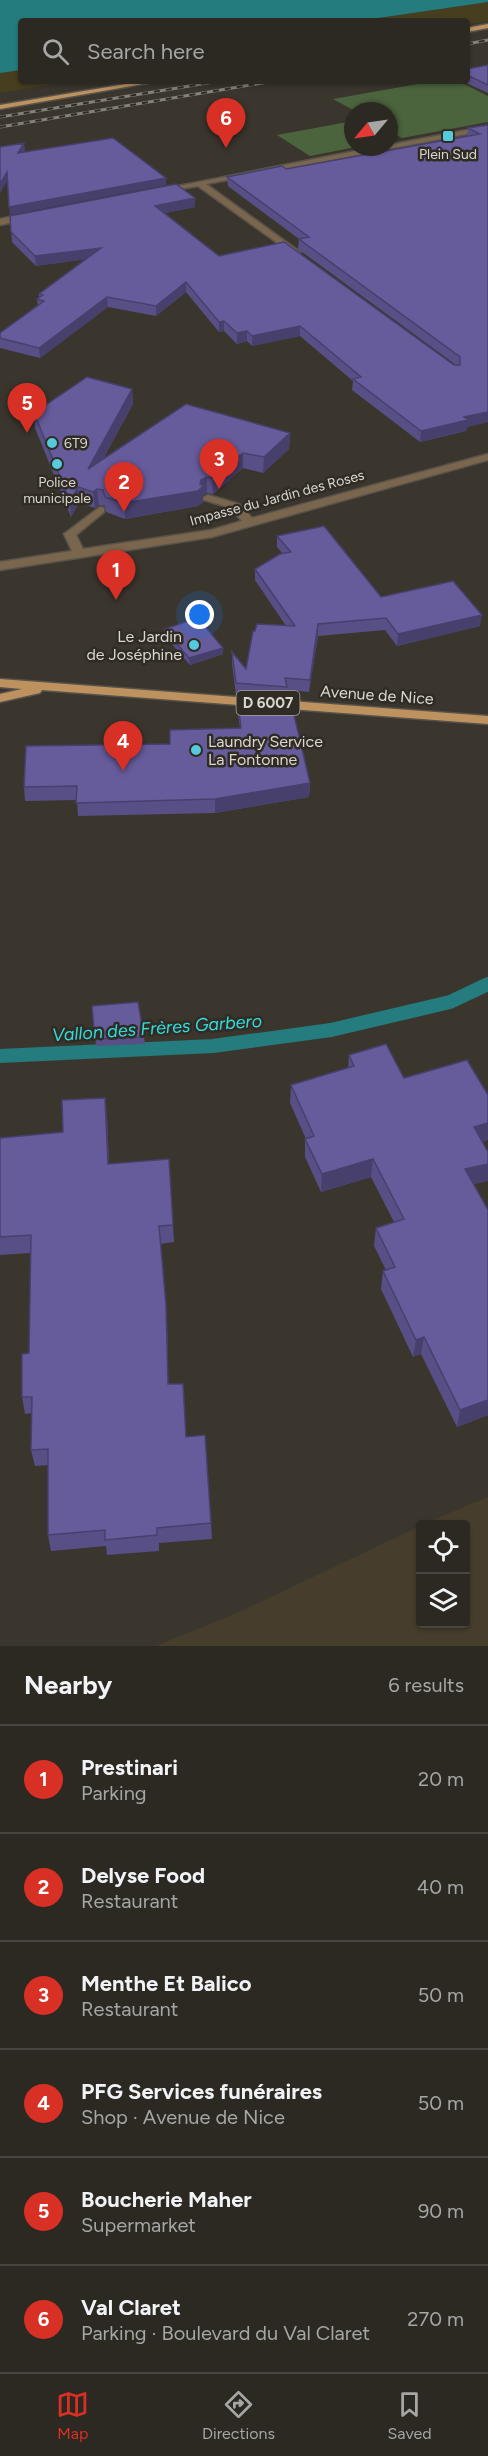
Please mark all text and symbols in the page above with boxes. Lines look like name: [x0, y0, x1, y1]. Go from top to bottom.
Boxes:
search box: [18, 18, 470, 84]
icon: search: [39, 35, 72, 68]
text: Search here: [87, 38, 205, 65]
pin: 6: [206, 98, 246, 148]
north arrow: [344, 102, 398, 156]
marker: Plein Sud: [441, 129, 455, 143]
place label: Plein Sud: [419, 146, 477, 163]
pin: 5: [8, 384, 46, 433]
place label: 6T9: [64, 435, 88, 452]
marker: 6T9: [45, 436, 59, 450]
pin: 3: [200, 440, 238, 489]
marker: Police municipale: [50, 457, 64, 471]
pin: 2: [104, 462, 144, 512]
street label: Impasse du Jardin des Roses: [188, 467, 366, 529]
place label: Police municipale: [23, 474, 91, 507]
pin: 1: [96, 550, 136, 600]
your location: [185, 600, 214, 629]
place label: Le Jardin de Joséphine: [86, 627, 182, 664]
marker: Le Jardin de Joséphine: [187, 638, 201, 652]
street label: Avenue de Nice: [320, 682, 435, 708]
road number: D 6007: [236, 691, 300, 715]
pin: 4: [104, 722, 142, 771]
place label: Laundry Service La Fontonne: [208, 732, 323, 769]
marker: Laundry Service La Fontonne: [189, 743, 203, 757]
water label: Vallon des Frères Garbero: [51, 1010, 263, 1046]
map controls: [416, 1520, 470, 1628]
button: locate: [416, 1520, 470, 1574]
button: layers: [416, 1574, 470, 1628]
text: Nearby: [24, 1669, 112, 1701]
text: 6 results: [388, 1673, 464, 1697]
text: Prestinari: [81, 1754, 178, 1781]
text: 1: [39, 1767, 48, 1791]
text: 20 m: [418, 1767, 464, 1791]
text: Parking: [81, 1781, 147, 1805]
text: Delyse Food: [81, 1862, 205, 1889]
text: 2: [38, 1875, 49, 1899]
text: 40 m: [417, 1875, 464, 1899]
text: Restaurant: [81, 1889, 178, 1913]
text: Menthe Et Balico: [81, 1970, 252, 1997]
text: 3: [38, 1983, 49, 2007]
text: 50 m: [418, 1983, 464, 2007]
text: Restaurant: [81, 1997, 178, 2021]
text: PFG Services funéraires: [81, 2078, 322, 2105]
text: 4: [37, 2091, 50, 2115]
text: 50 m: [418, 2091, 464, 2115]
text: Shop · Avenue de Nice: [81, 2105, 285, 2129]
text: Boucherie Maher: [81, 2186, 252, 2213]
text: 5: [38, 2199, 49, 2223]
text: 90 m: [418, 2199, 464, 2223]
text: Supermarket: [81, 2213, 196, 2237]
text: Val Claret: [81, 2294, 181, 2321]
text: 6: [38, 2307, 49, 2331]
text: 270 m: [407, 2307, 464, 2331]
text: Parking · Boulevard du Val Claret: [81, 2321, 370, 2345]
tab: Map: [56, 2388, 89, 2443]
tab: Directions: [202, 2388, 275, 2443]
tab: Saved: [388, 2388, 432, 2443]

